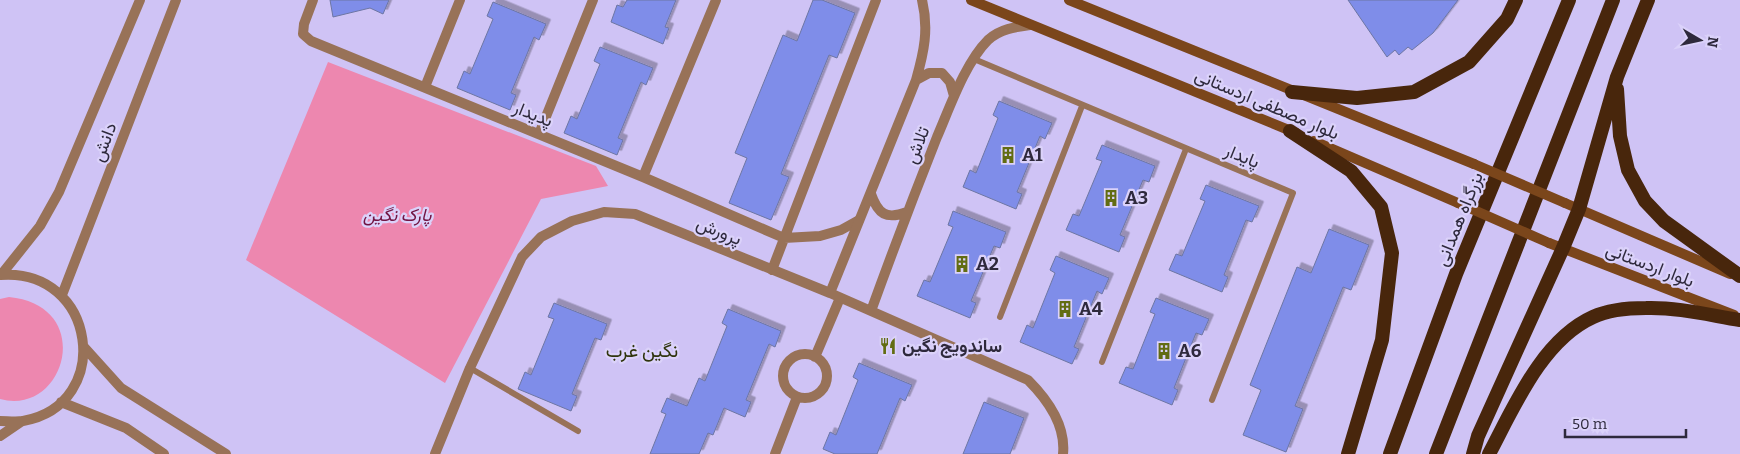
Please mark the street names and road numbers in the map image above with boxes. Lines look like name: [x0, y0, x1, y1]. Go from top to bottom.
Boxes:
street label: بلوار مصطفی اردستانی: [1192, 64, 1342, 144]
street label: پدیدار: [509, 96, 556, 133]
street label: دانش: [87, 119, 121, 165]
street label: تلاش: [900, 123, 934, 167]
street label: پایدار: [1220, 139, 1263, 174]
street label: بزرگراه همدانی: [1430, 169, 1488, 269]
street label: پرورش: [693, 212, 745, 251]
street label: بلوار اردستانی: [1603, 238, 1697, 292]

